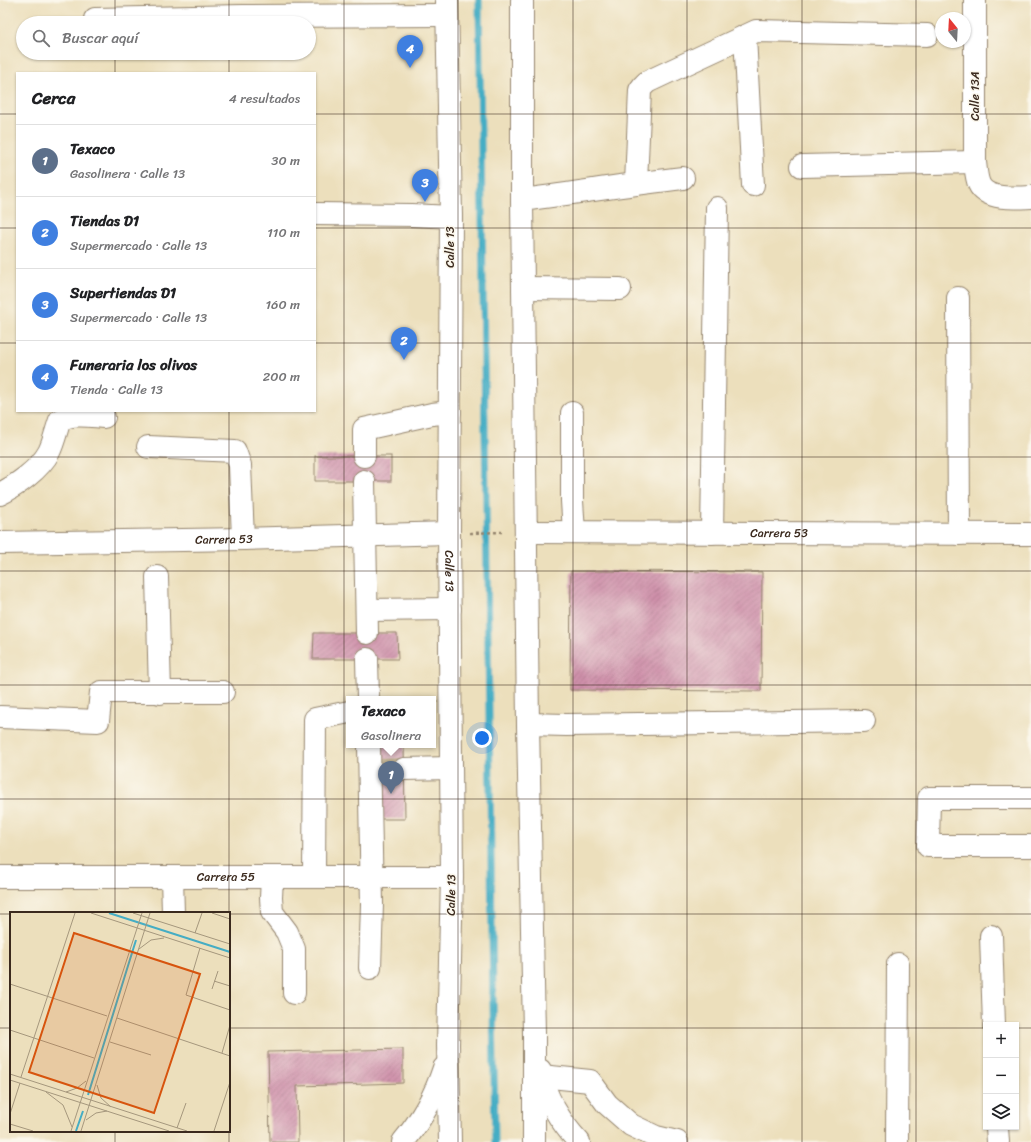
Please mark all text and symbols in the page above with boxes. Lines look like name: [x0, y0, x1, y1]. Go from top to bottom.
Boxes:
north arrow: [935, 12, 971, 48]
search box: [16, 16, 316, 60]
text: Buscar aquí: [62, 25, 139, 51]
icon: search: [30, 27, 52, 49]
pin: 4: [397, 35, 423, 68]
street label: Calle 13A: [964, 71, 986, 121]
text: Cerca: [32, 83, 75, 113]
text: 4 resultados: [229, 87, 300, 110]
text: Texaco: [70, 136, 115, 162]
text: 1: [42, 149, 48, 172]
text: 30 m: [271, 149, 300, 172]
text: Gasolinera · Calle 13: [70, 162, 185, 185]
pin: 3: [412, 169, 438, 202]
text: Tiendas D1: [70, 208, 139, 234]
text: 2: [41, 221, 49, 244]
text: 110 m: [267, 221, 300, 244]
street label: Calle 13: [439, 226, 461, 268]
text: Supermercado · Calle 13: [70, 234, 207, 257]
text: Supertiendas D1: [70, 280, 176, 306]
text: 3: [41, 293, 49, 316]
text: 160 m: [265, 293, 300, 316]
text: Supermercado · Calle 13: [70, 306, 207, 329]
pin: 2: [391, 327, 417, 360]
text: Funeraria los olivos: [70, 352, 197, 378]
text: 4: [41, 365, 49, 388]
text: 200 m: [263, 365, 300, 388]
text: Tienda · Calle 13: [70, 378, 163, 401]
street label: Carrera 53: [750, 522, 808, 544]
street label: Carrera 53: [195, 528, 253, 551]
street label: Calle 13: [438, 550, 461, 592]
popup: [346, 696, 436, 748]
text: Texaco: [361, 698, 406, 724]
text: Gasolinera: [361, 724, 421, 747]
your location: [472, 728, 492, 748]
pin: 1: [378, 761, 404, 794]
street label: Carrera 55: [197, 866, 255, 888]
street label: Calle 13: [440, 874, 462, 916]
inset map: [10, 912, 230, 1132]
map controls: [983, 1022, 1019, 1130]
button: +: [983, 1022, 1019, 1058]
button: −: [983, 1058, 1019, 1094]
button: layers: [983, 1094, 1019, 1130]

